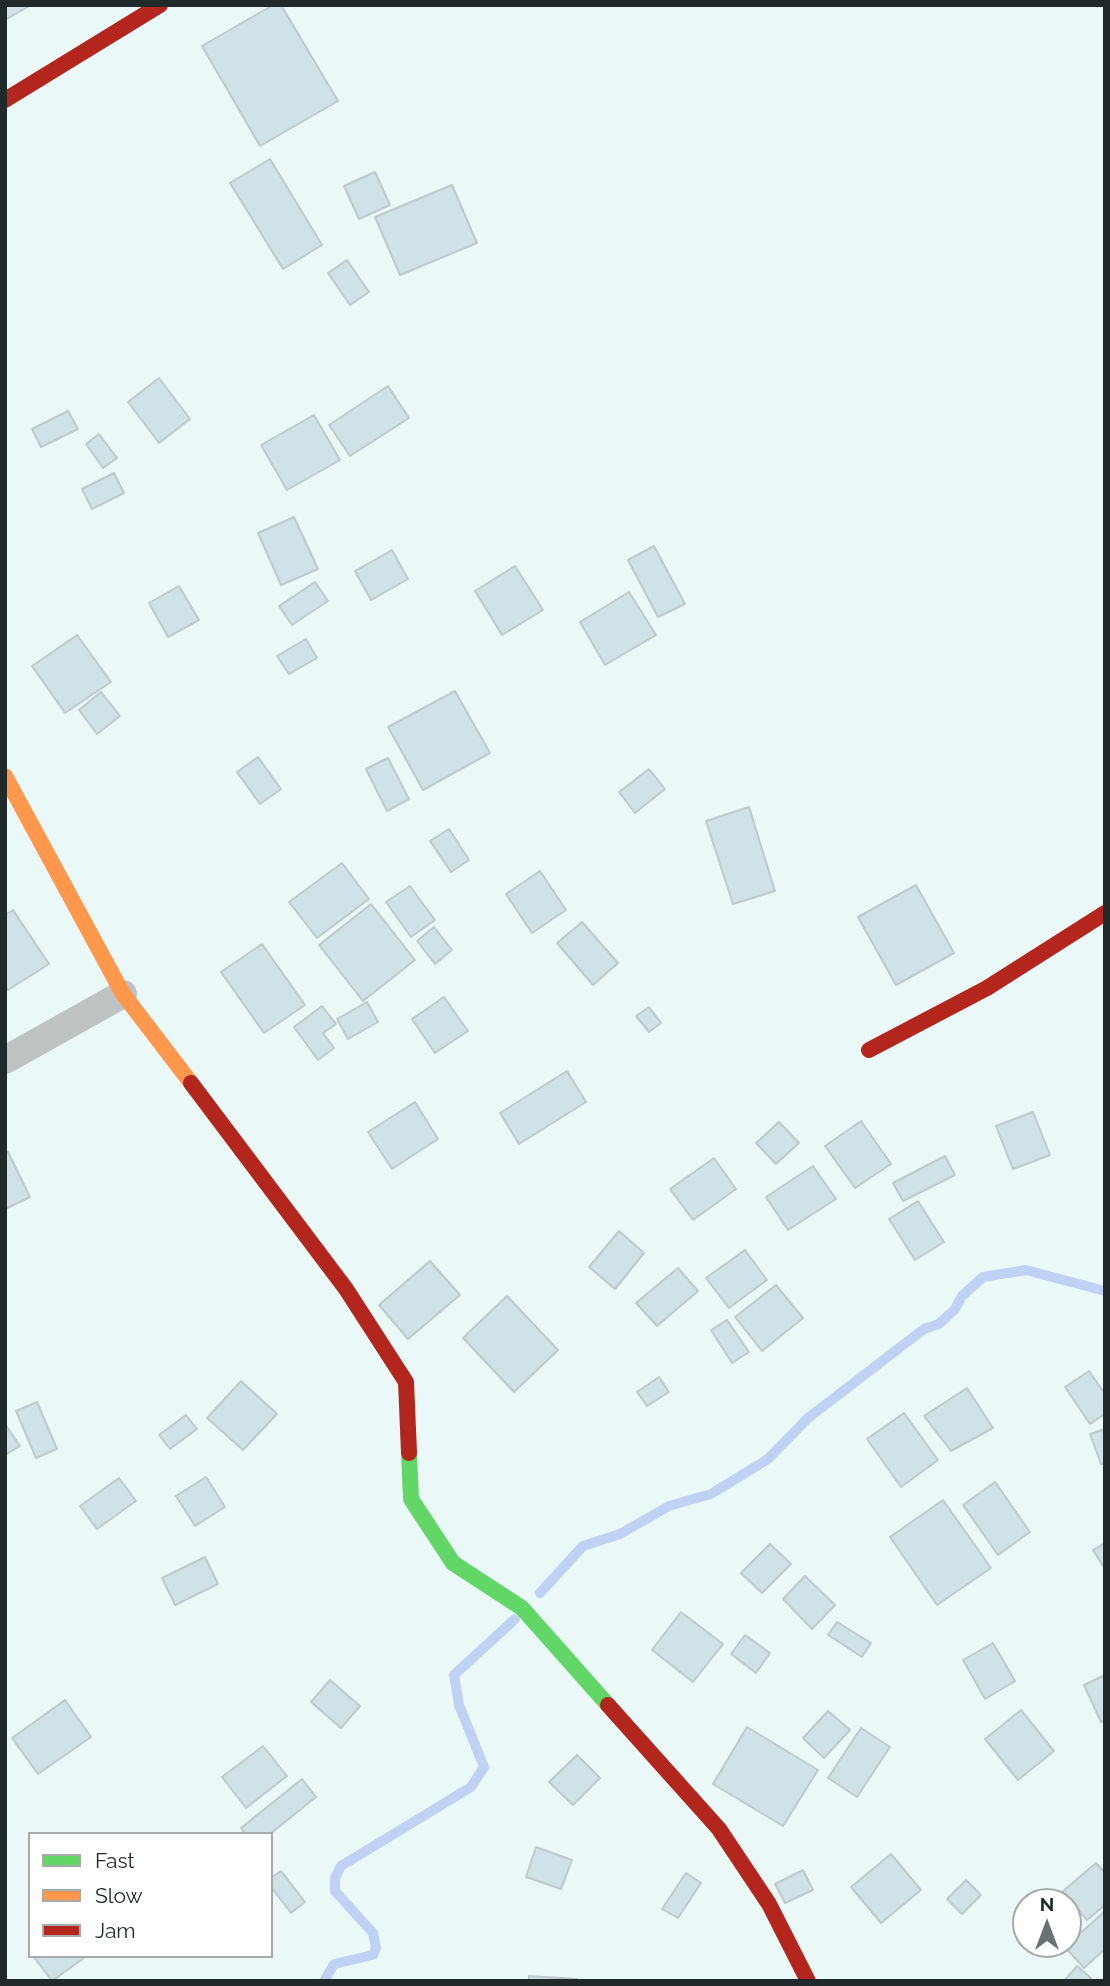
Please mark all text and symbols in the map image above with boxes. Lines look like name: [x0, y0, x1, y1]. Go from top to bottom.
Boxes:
legend: [28, 1832, 273, 1958]
text: Fast: [95, 1848, 135, 1873]
text: Slow: [95, 1883, 143, 1908]
north arrow: [1012, 1888, 1082, 1958]
text: N: [1040, 1893, 1054, 1915]
text: Jam: [95, 1918, 136, 1943]

